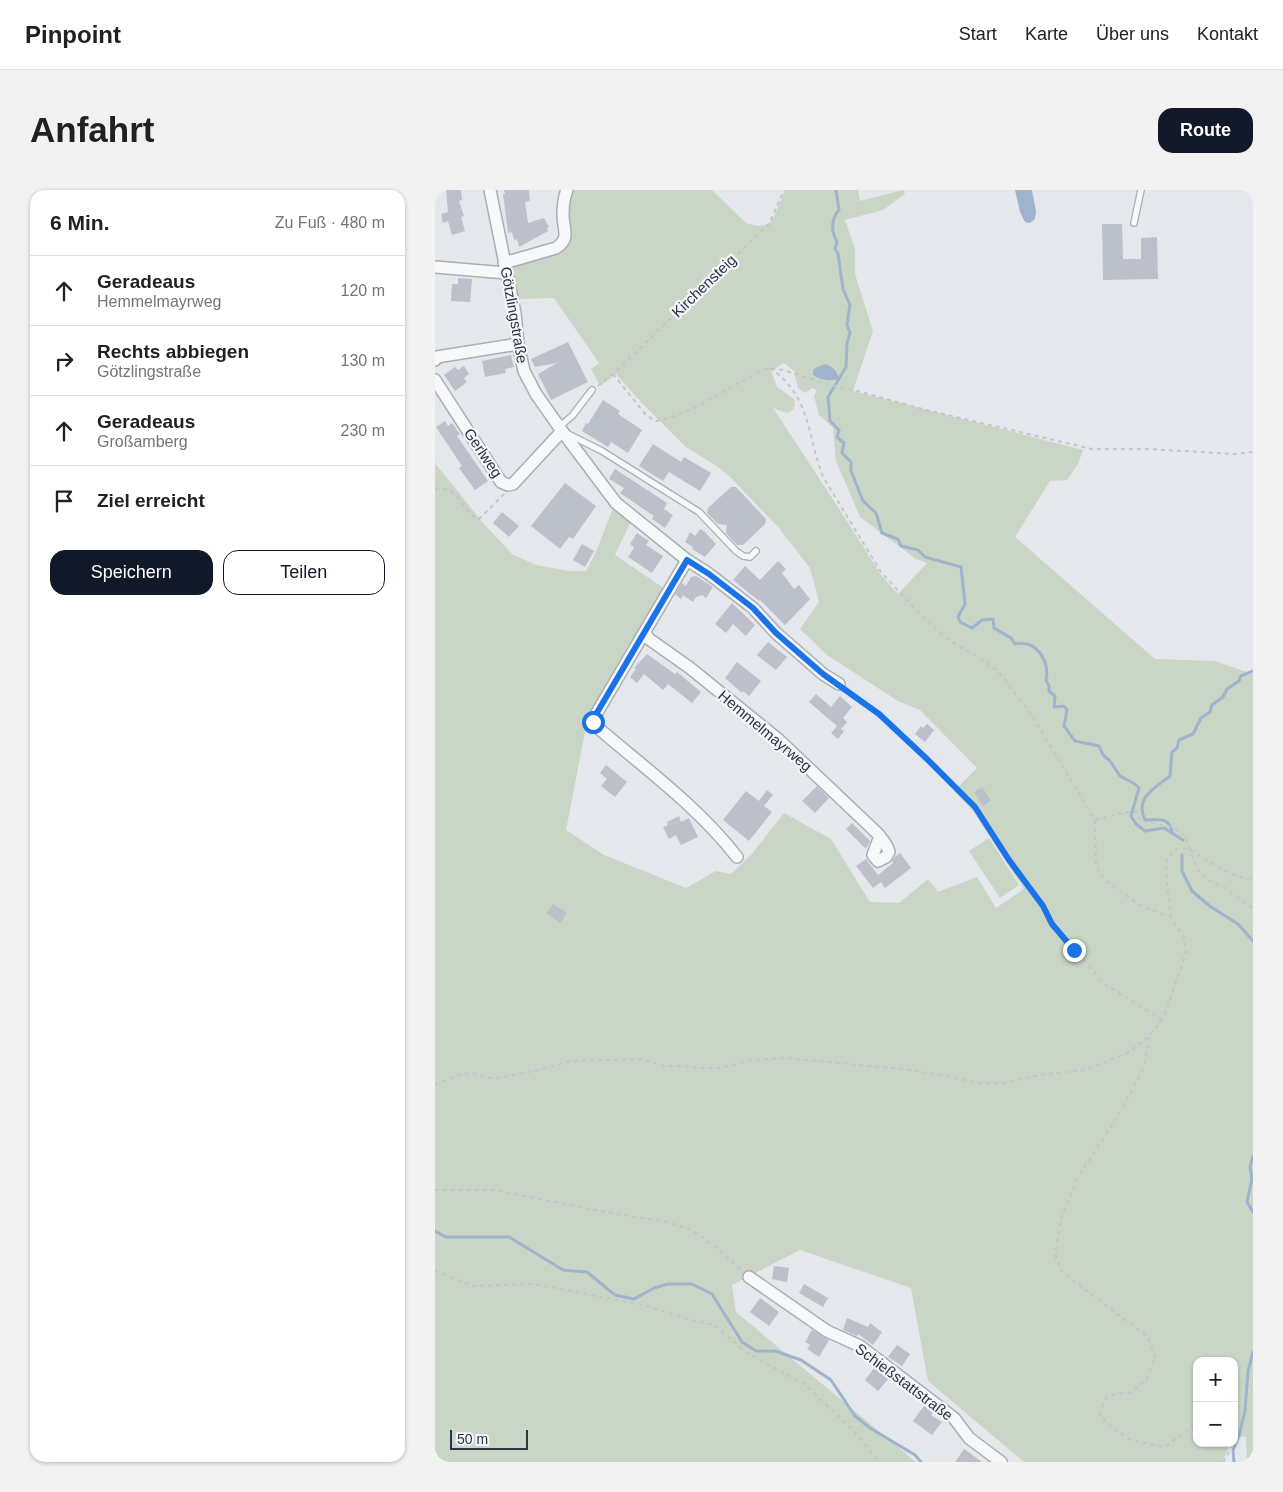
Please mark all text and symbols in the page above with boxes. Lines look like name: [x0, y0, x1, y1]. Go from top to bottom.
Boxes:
text: Pinpoint: [25, 21, 121, 48]
text: Start: [959, 24, 997, 44]
text: Karte: [1025, 24, 1068, 44]
text: Über uns: [1096, 24, 1169, 44]
text: Kontakt: [1197, 24, 1258, 44]
button: Route: [1158, 108, 1253, 153]
text: Anfahrt: [30, 110, 154, 149]
text: 6 Min.: [50, 211, 110, 234]
text: Zu Fuß · 480 m: [275, 214, 385, 231]
street label: Kirchensteig: [668, 251, 739, 320]
street label: Götzlingstraße: [498, 265, 531, 364]
text: Geradeaus: [97, 271, 195, 292]
icon: ahead: [50, 277, 78, 305]
text: 120 m: [341, 282, 385, 299]
text: Hemmelmayrweg: [97, 293, 221, 310]
text: Rechts abbiegen: [97, 341, 249, 362]
icon: right: [50, 347, 78, 375]
text: 130 m: [341, 352, 385, 369]
text: Götzlingstraße: [97, 363, 201, 380]
text: Geradeaus: [97, 411, 195, 432]
icon: ahead: [50, 417, 78, 445]
text: 230 m: [341, 422, 385, 439]
street label: Gerlweg: [461, 425, 506, 481]
text: Großamberg: [97, 433, 188, 450]
icon: arrive: [50, 487, 78, 515]
text: Ziel erreicht: [97, 490, 205, 511]
button: Speichern: [50, 550, 213, 595]
button: Teilen: [223, 550, 385, 595]
street label: Hemmelmayrweg: [715, 687, 815, 775]
route start: [582, 711, 605, 734]
route end: [1063, 939, 1086, 962]
street label: Schießstattstraße: [852, 1339, 956, 1424]
map controls: [1193, 1357, 1238, 1447]
button: +: [1193, 1357, 1238, 1402]
button: −: [1193, 1402, 1238, 1447]
scale bar: [450, 1427, 527, 1450]
text: 50 m: [457, 1431, 488, 1447]

